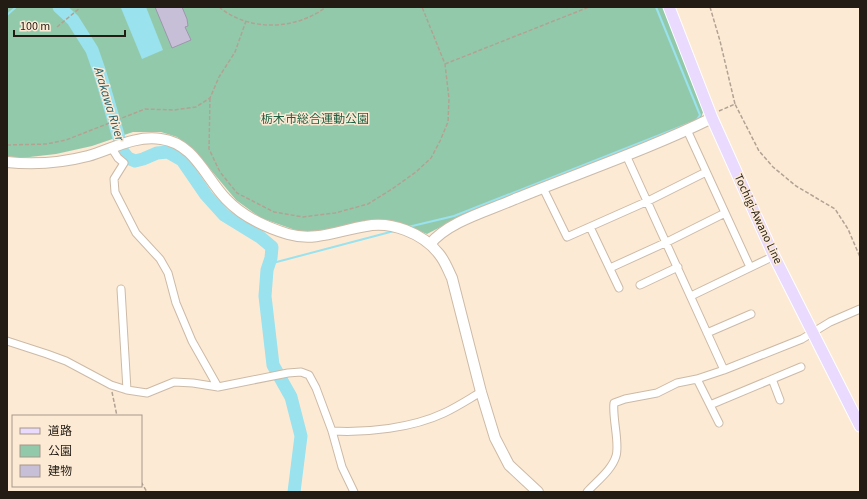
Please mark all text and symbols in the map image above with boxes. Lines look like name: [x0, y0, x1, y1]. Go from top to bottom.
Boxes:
scale bar: [14, 12, 125, 38]
text: 100 m: [20, 18, 50, 35]
water label: Arakawa River: [89, 64, 129, 144]
park label: 栃木市総合運動公園: [261, 111, 369, 128]
street label: Tochigi-Awano Line: [730, 171, 786, 267]
legend: [12, 415, 142, 487]
text: 道路: [48, 423, 72, 440]
text: 公園: [48, 443, 72, 460]
text: 建物: [48, 463, 72, 480]

